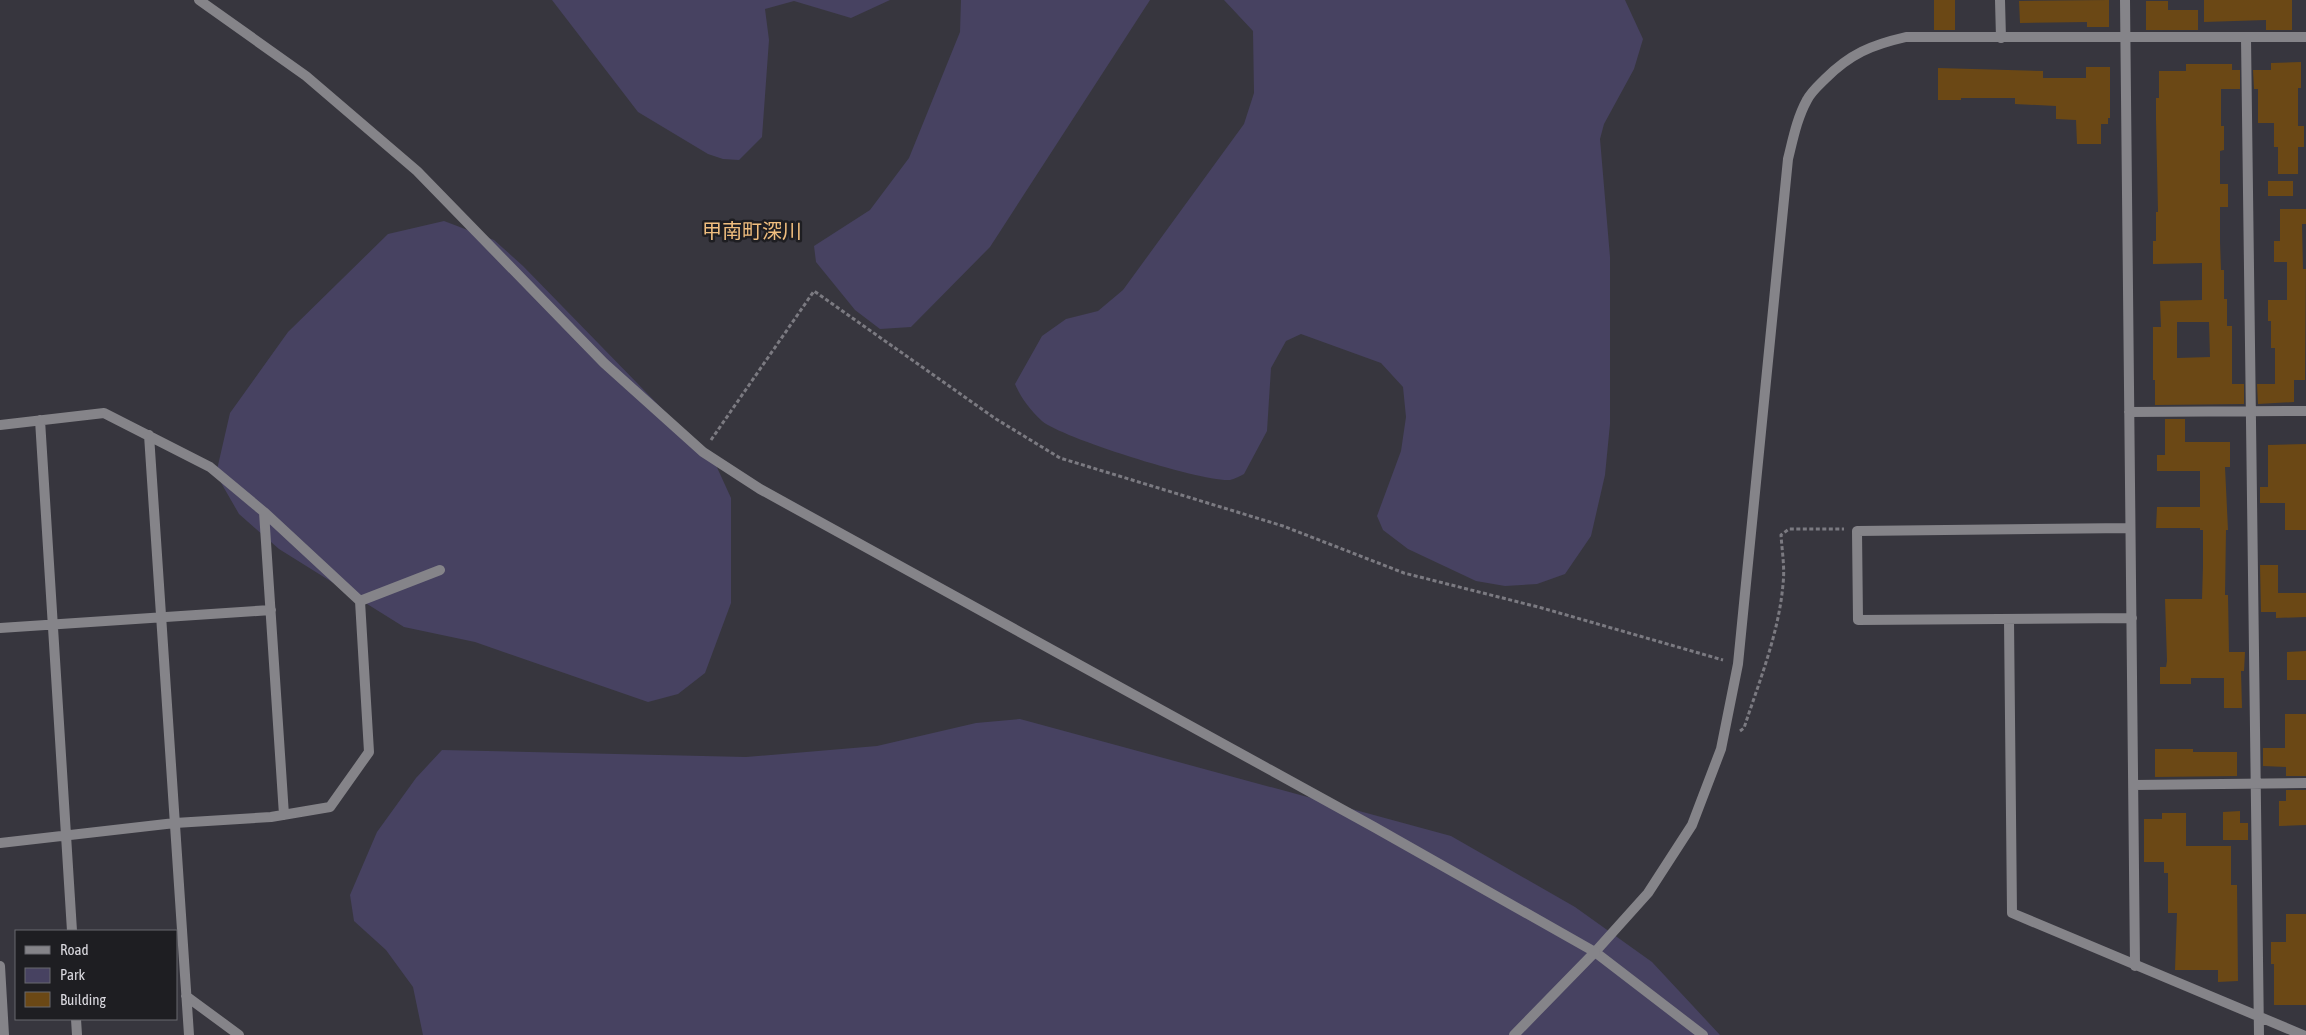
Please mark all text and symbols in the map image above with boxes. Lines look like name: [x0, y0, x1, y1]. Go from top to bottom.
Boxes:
district label: 甲南町深川: [702, 219, 802, 242]
legend: [15, 930, 178, 1020]
text: Road: [60, 941, 89, 958]
text: Park: [60, 966, 85, 983]
text: Building: [60, 991, 106, 1008]

